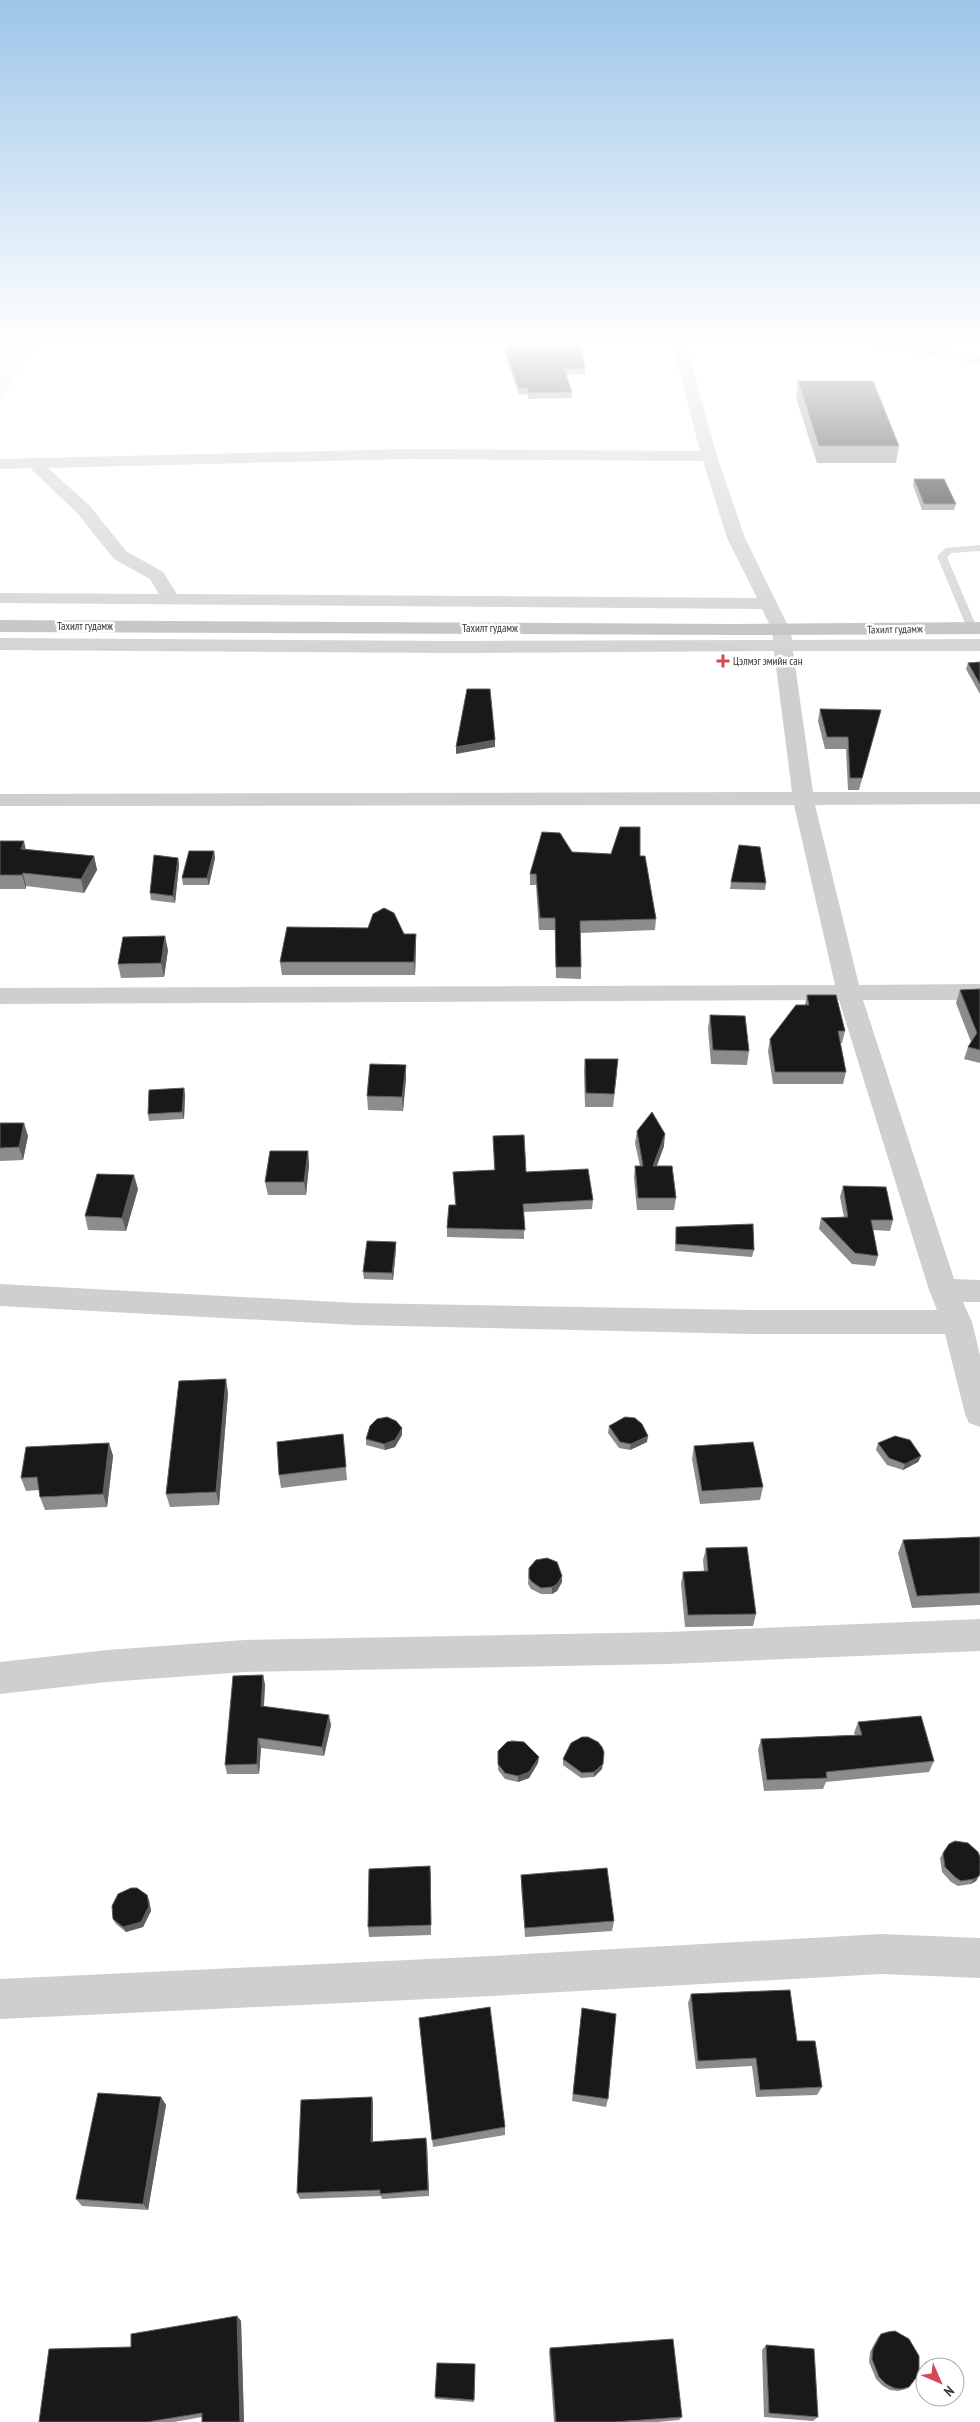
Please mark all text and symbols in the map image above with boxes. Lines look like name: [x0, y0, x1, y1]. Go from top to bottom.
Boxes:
street label: Тахилт гудамж: [57, 619, 113, 633]
street label: Тахилт гудамж: [462, 621, 518, 635]
street label: Тахилт гудамж: [867, 622, 923, 636]
place label: Цэлмэг эмийн сан: [733, 654, 803, 668]
marker: Цэлмэг эмийн сан: [717, 655, 729, 667]
north arrow: [915, 2357, 965, 2407]
text: N: [940, 2382, 958, 2400]

